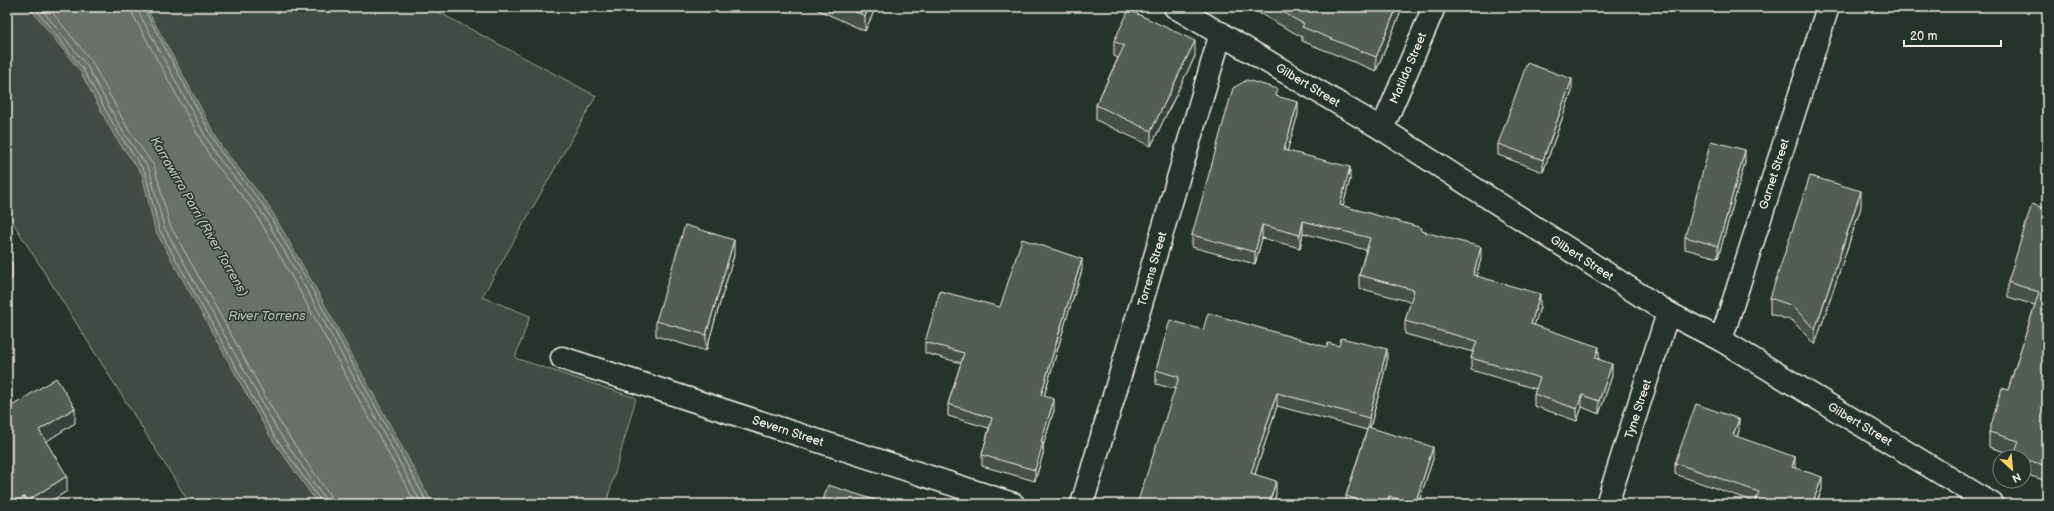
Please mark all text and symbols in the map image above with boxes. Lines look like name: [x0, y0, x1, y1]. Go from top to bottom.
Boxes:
scale bar: [1904, 22, 2001, 48]
text: 20 m: [1910, 29, 1937, 44]
street label: Matilda Street: [1387, 30, 1430, 106]
street label: Gilbert Street: [1273, 60, 1343, 111]
water label: Karrawirra Parri (River Torrens): [147, 134, 252, 300]
street label: Garnet Street: [1756, 137, 1793, 211]
street label: Torrens Street: [1135, 230, 1170, 308]
street label: Gilbert Street: [1547, 232, 1616, 285]
water label: River Torrens: [228, 308, 306, 324]
street label: Tyne Street: [1622, 377, 1655, 441]
street label: Gilbert Street: [1825, 399, 1895, 450]
street label: Severn Street: [750, 413, 826, 450]
north arrow: [1992, 449, 2032, 489]
text: N: [2010, 470, 2023, 485]

